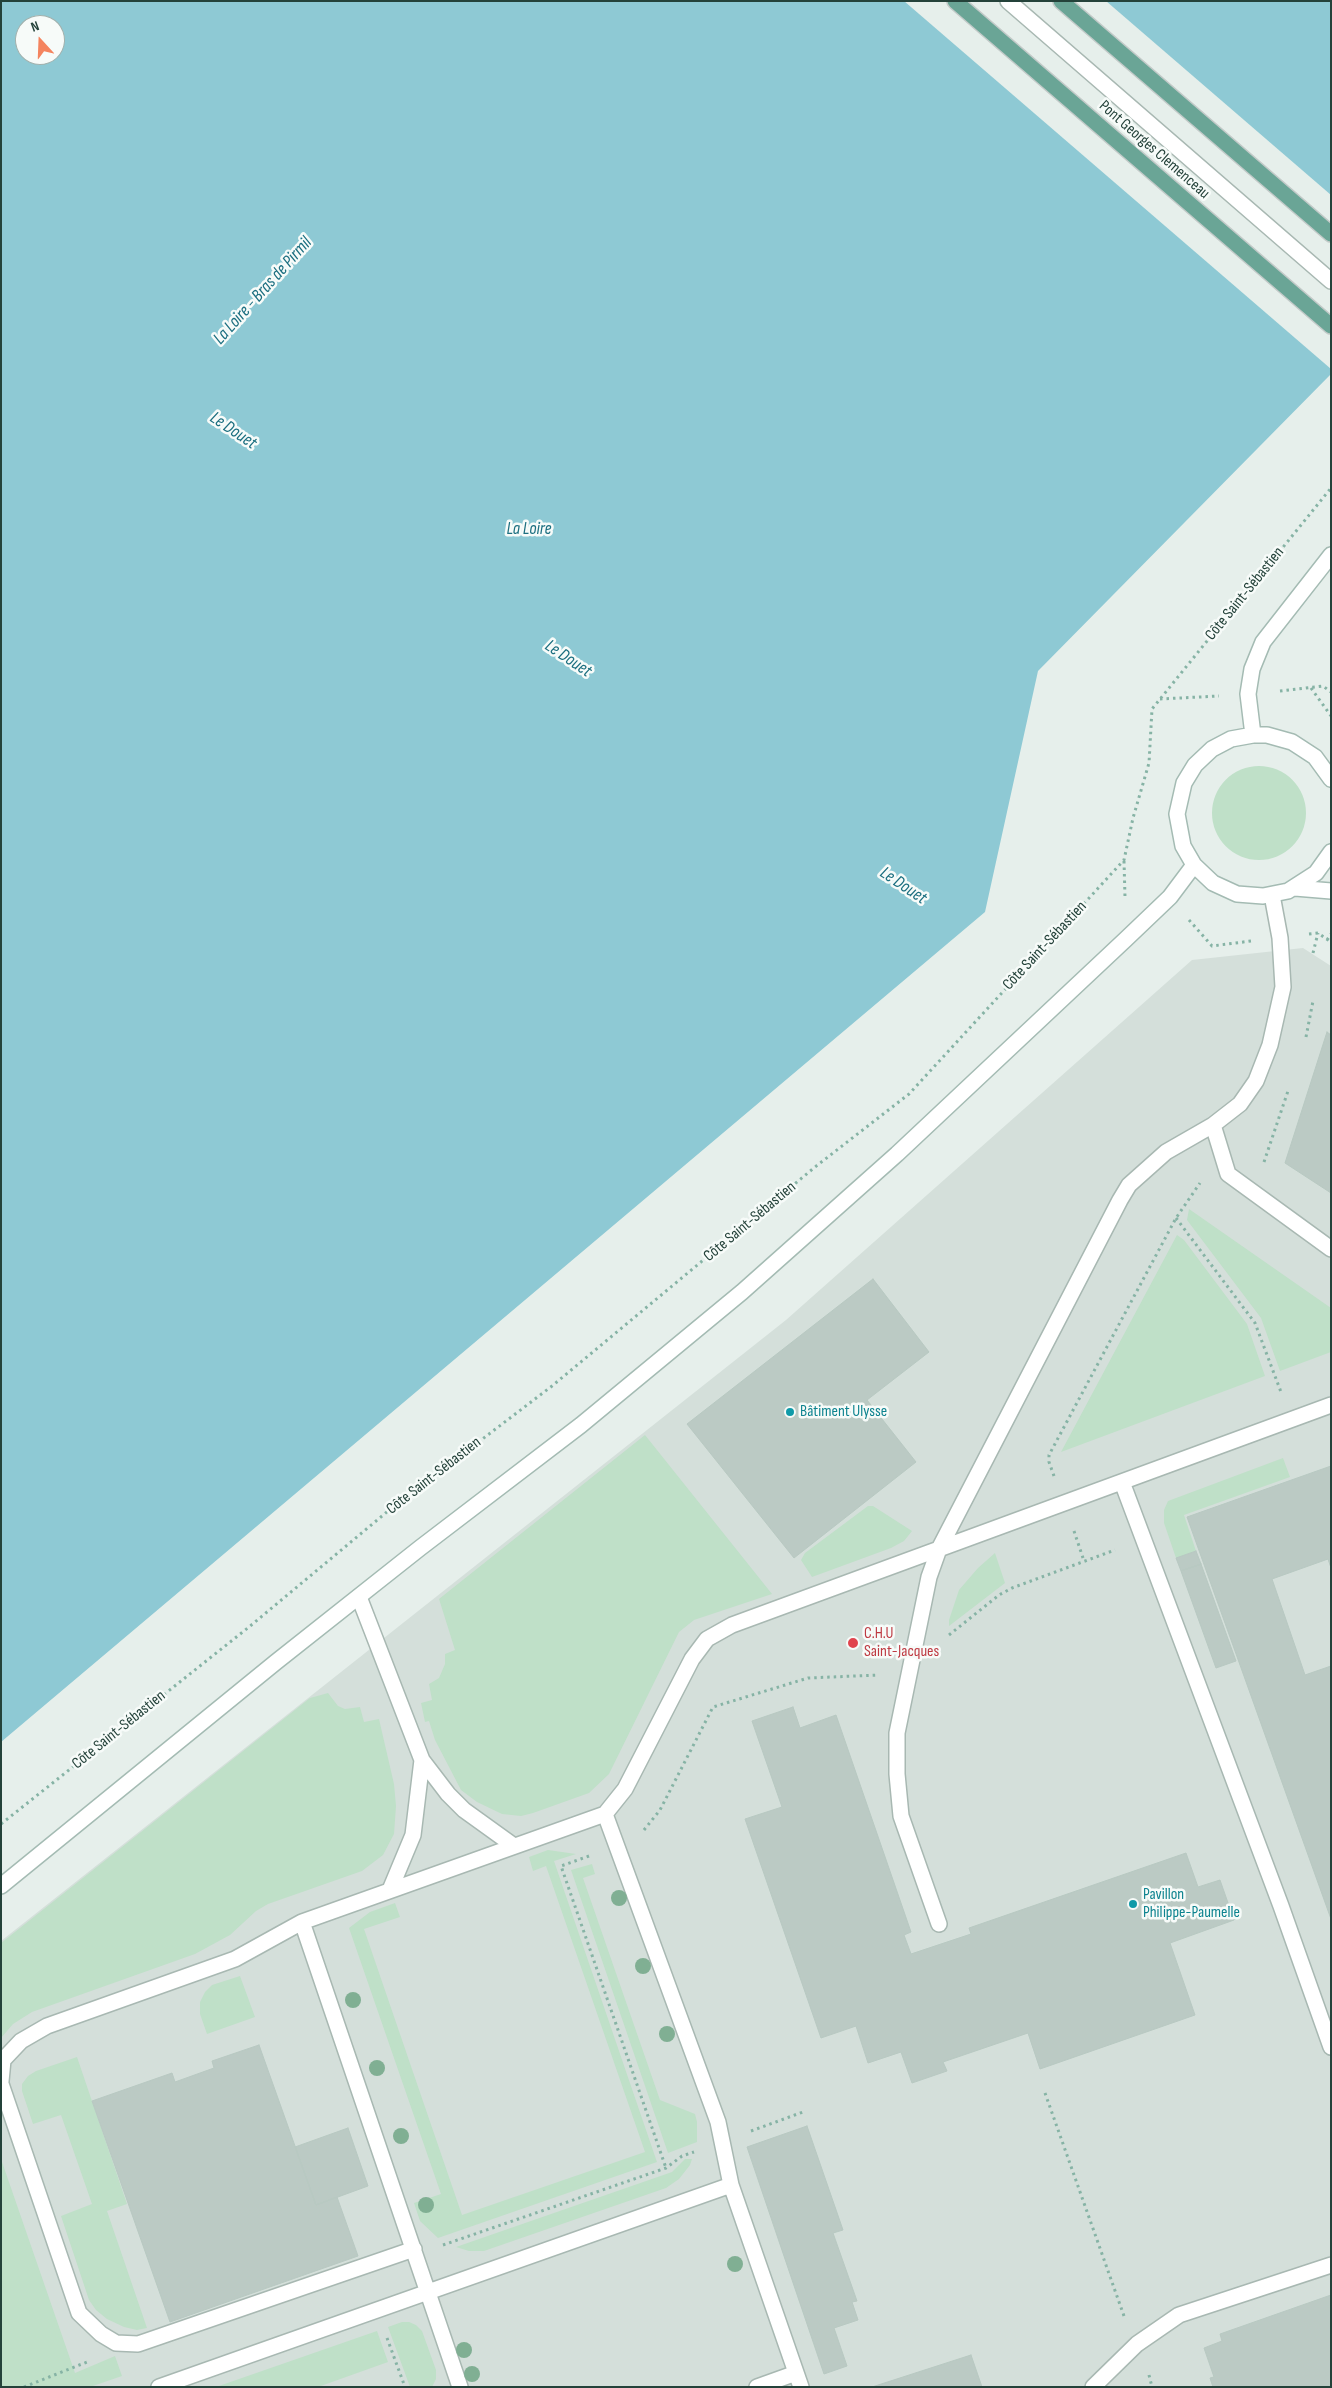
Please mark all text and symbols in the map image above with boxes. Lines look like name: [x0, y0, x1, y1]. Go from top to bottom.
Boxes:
north arrow: [15, 15, 65, 65]
text: N: [29, 17, 41, 36]
street label: Pont Georges Clemenceau: [1095, 97, 1213, 203]
water label: La Loire - Bras de Pirmil: [209, 233, 317, 349]
water label: Le Douet: [205, 408, 261, 454]
water label: La Loire: [506, 518, 552, 540]
street label: Côte Saint-Sébastien: [1202, 543, 1288, 645]
water label: Le Douet: [540, 636, 596, 682]
water label: Le Douet: [875, 863, 931, 909]
street label: Côte Saint-Sébastien: [999, 898, 1091, 994]
street label: Côte Saint-Sébastien: [700, 1178, 800, 1266]
place label: Bâtiment Ulysse: [800, 1402, 887, 1422]
marker: Bâtiment Ulysse: [784, 1406, 796, 1418]
street label: Côte Saint-Sébastien: [383, 1433, 485, 1519]
place label: C.H.U Saint-Jacques: [864, 1624, 939, 1662]
marker: C.H.U Saint-Jacques: [846, 1636, 860, 1650]
street label: Côte Saint-Sébastien: [68, 1687, 170, 1773]
place label: Pavillon Philippe-Paumelle: [1143, 1885, 1240, 1923]
marker: Pavillon Philippe-Paumelle: [1127, 1898, 1139, 1910]

